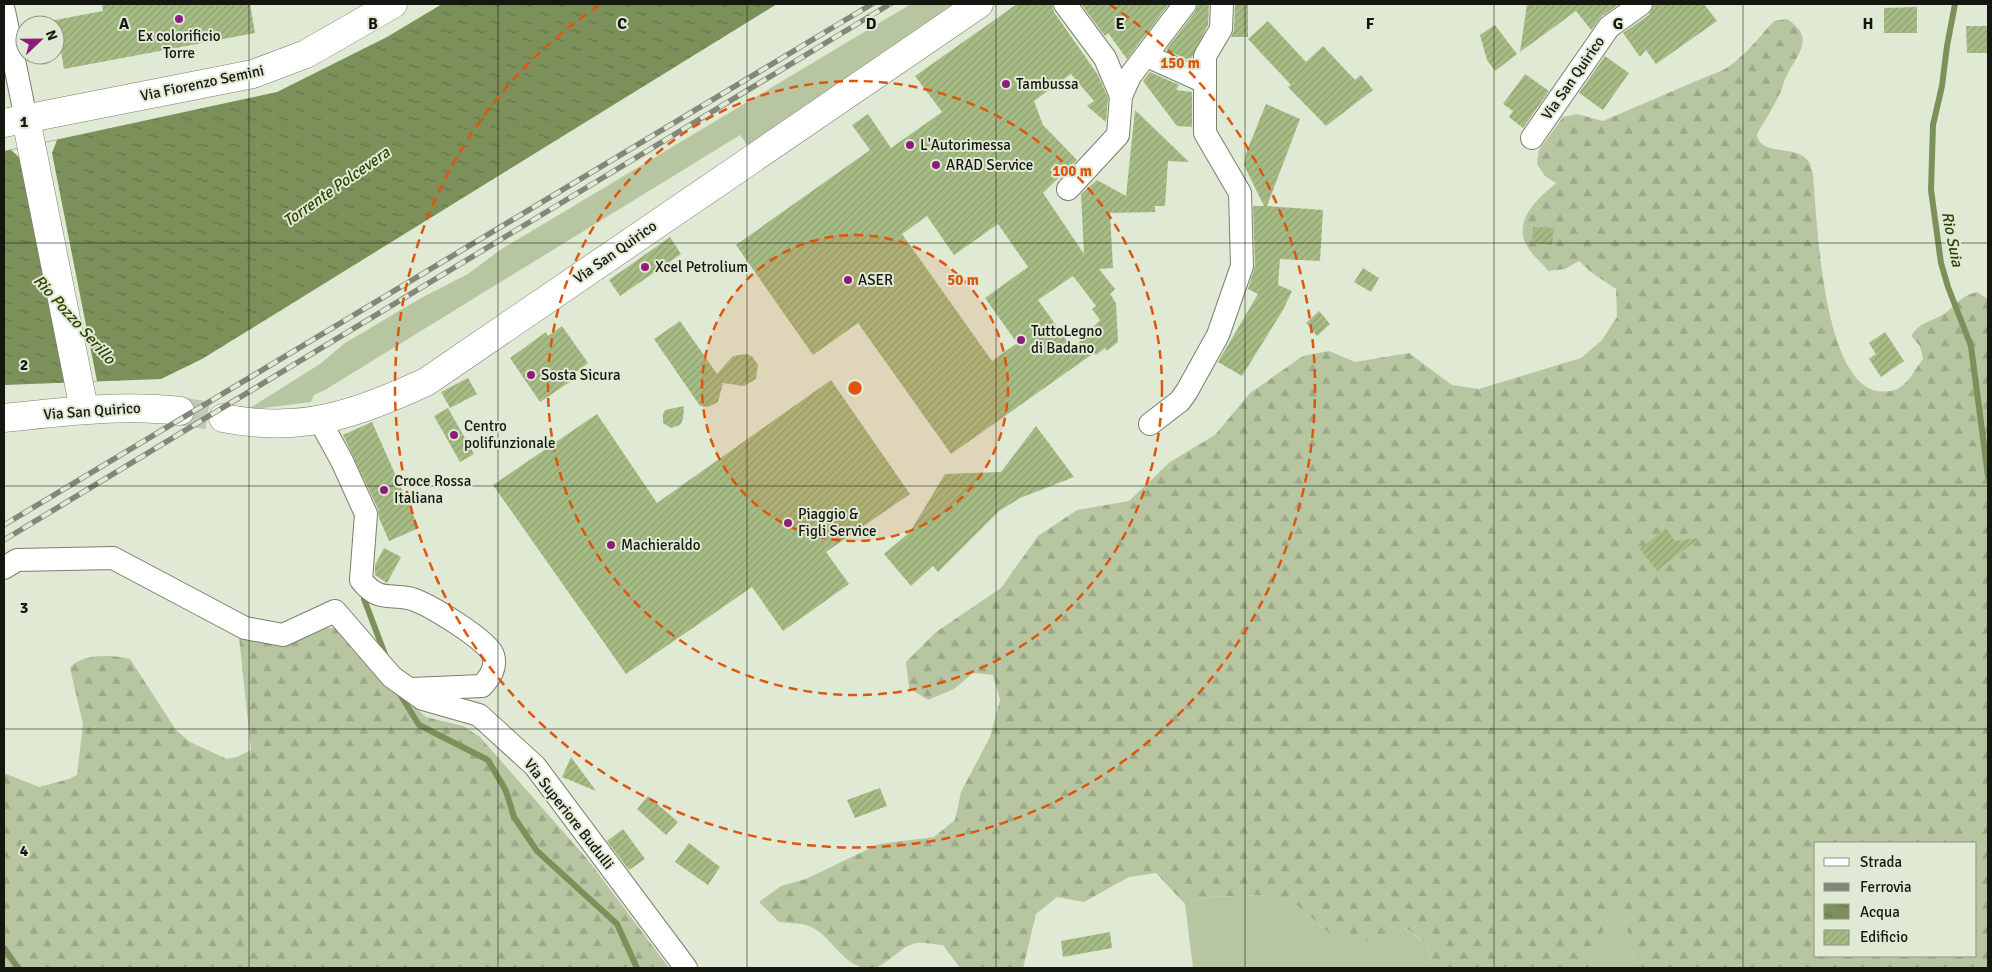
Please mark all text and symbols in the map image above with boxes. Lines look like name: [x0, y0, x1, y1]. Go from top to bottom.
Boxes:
marker: Ex colorificio Torre: [173, 13, 185, 25]
text: A: [119, 14, 130, 34]
text: B: [368, 14, 378, 34]
text: C: [617, 14, 627, 34]
text: D: [866, 14, 877, 34]
text: E: [1115, 14, 1125, 34]
text: F: [1366, 14, 1375, 34]
text: G: [1613, 14, 1623, 34]
text: H: [1863, 14, 1873, 34]
north arrow: [15, 15, 65, 65]
place label: Ex colorificio Torre: [137, 27, 221, 62]
text: N: [42, 28, 61, 43]
street label: Via San Quirico: [1538, 33, 1608, 123]
text: 150 m: [1160, 54, 1200, 72]
street label: Via Fiorenzo Semini: [139, 61, 265, 105]
place label: Tambussa: [1016, 75, 1079, 93]
marker: Tambussa: [1000, 78, 1012, 90]
text: 1: [20, 112, 29, 132]
place label: L'Autorimessa: [920, 136, 1011, 154]
marker: L'Autorimessa: [904, 139, 916, 151]
water label: Torrente Polcevera: [279, 142, 395, 231]
place label: ARAD Service: [946, 156, 1033, 174]
marker: ARAD Service: [930, 159, 942, 171]
text: 100 m: [1052, 162, 1092, 180]
water label: Rio Suia: [1937, 210, 1967, 269]
street label: Via San Quirico: [570, 217, 660, 287]
place label: Xcel Petrolium: [655, 258, 748, 276]
marker: Xcel Petrolium: [639, 261, 651, 273]
water label: Rio Pozzo Serillo: [29, 271, 120, 369]
place label: ASER: [858, 271, 893, 289]
text: 50 m: [947, 271, 979, 289]
marker: ASER: [842, 274, 854, 286]
place label: TuttoLegno di Badano: [1031, 322, 1103, 357]
marker: TuttoLegno di Badano: [1015, 334, 1027, 346]
text: 2: [20, 355, 28, 375]
place label: Sosta Sicura: [541, 366, 621, 384]
marker: Sosta Sicura: [525, 369, 537, 381]
centre of rings: [846, 379, 864, 397]
street label: Via San Quirico: [43, 399, 142, 423]
place label: Centro polifunzionale: [464, 417, 556, 452]
marker: Centro polifunzionale: [448, 429, 460, 441]
place label: Croce Rossa Italiana: [394, 472, 471, 507]
marker: Croce Rossa Italiana: [378, 484, 390, 496]
place label: Piaggio & Figli Service: [798, 505, 877, 540]
marker: Piaggio & Figli Service: [782, 517, 794, 529]
place label: Machieraldo: [621, 536, 701, 554]
marker: Machieraldo: [605, 539, 617, 551]
text: 3: [20, 598, 28, 618]
street label: Via Superiore Budulli: [520, 755, 618, 873]
text: 4: [20, 841, 29, 861]
legend: [1814, 842, 1977, 957]
text: Strada: [1860, 853, 1902, 871]
text: Ferrovia: [1860, 878, 1912, 896]
text: Acqua: [1860, 903, 1900, 921]
text: Edificio: [1860, 928, 1908, 946]

